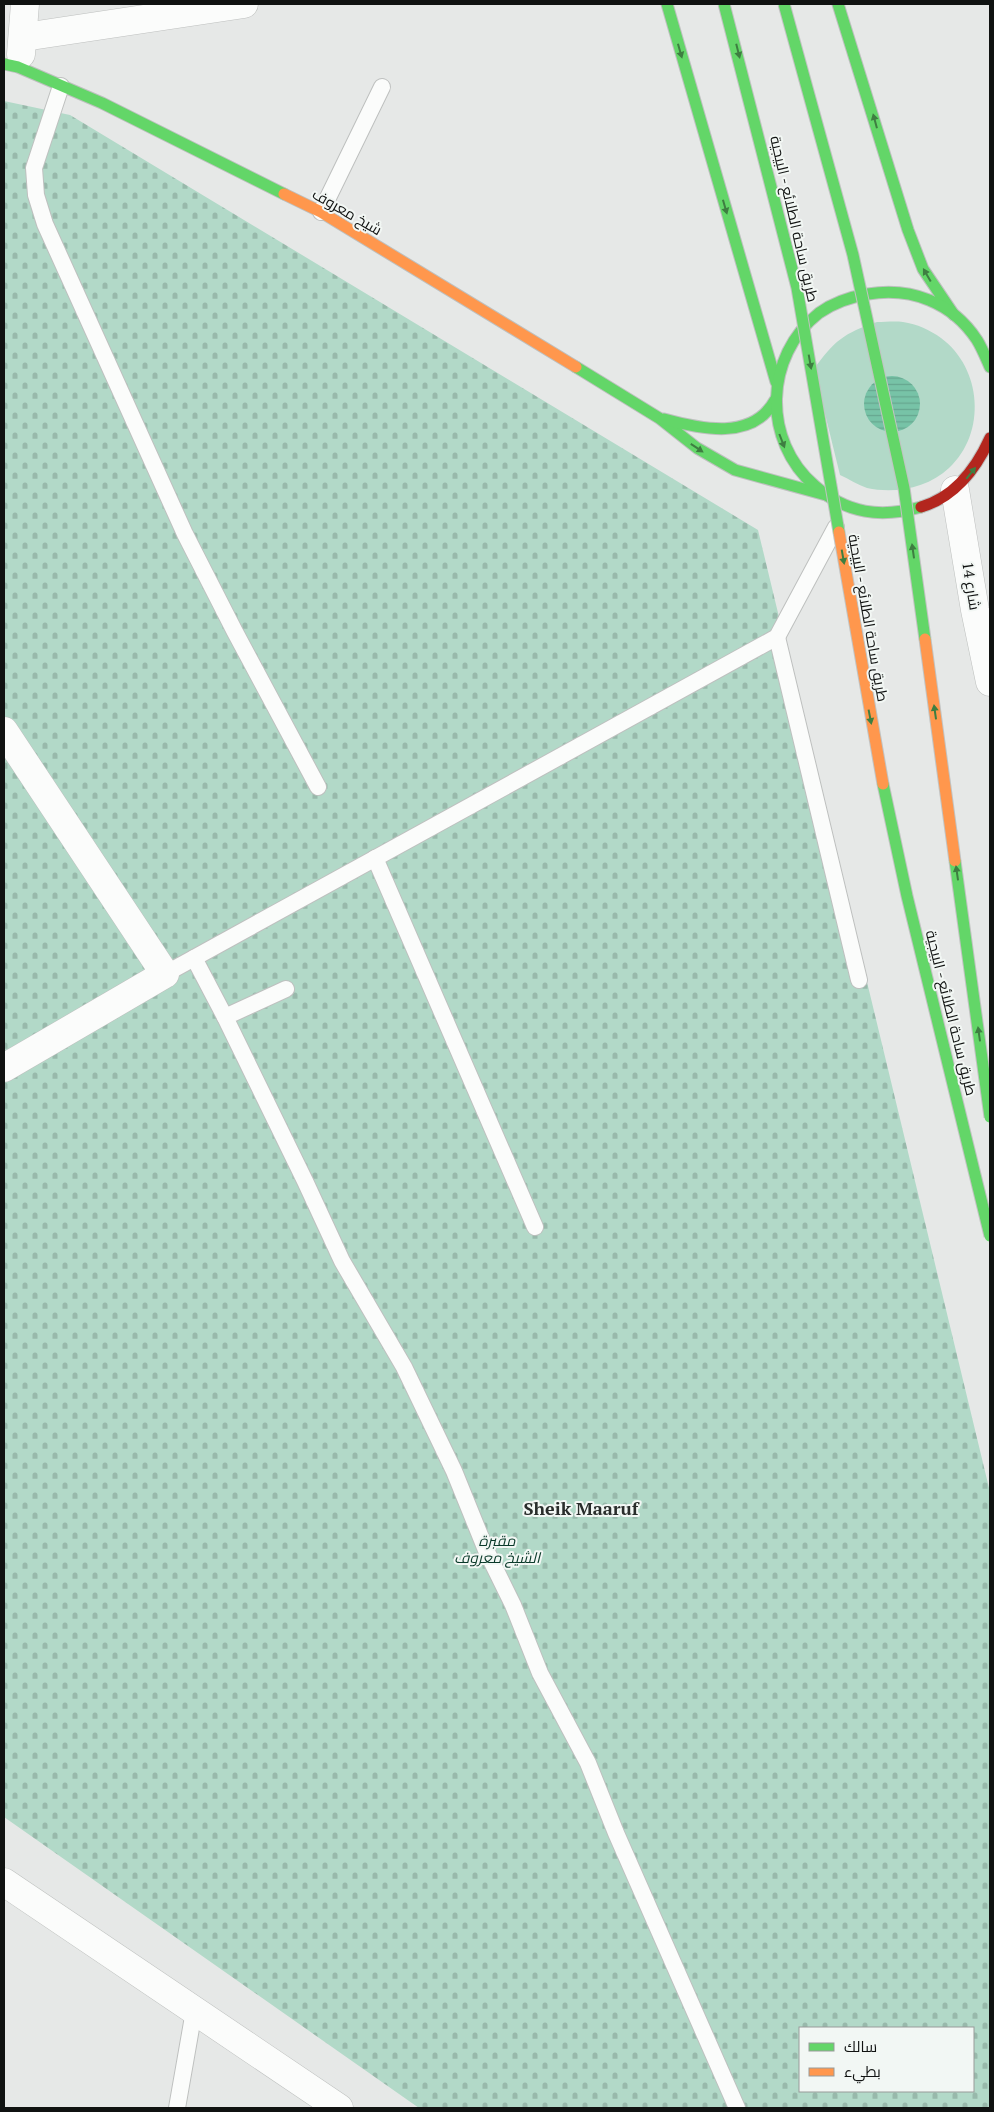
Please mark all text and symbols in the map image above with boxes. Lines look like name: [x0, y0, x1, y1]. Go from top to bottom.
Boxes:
one-way arrow: [677, 43, 685, 58]
one-way arrow: [734, 43, 742, 58]
one-way arrow: [871, 113, 879, 128]
street label: طريق ساحة الطلائع - البيجية: [764, 134, 824, 304]
street label: شیخ معروف: [308, 183, 386, 241]
one-way arrow: [722, 199, 730, 214]
one-way arrow: [922, 268, 931, 281]
one-way arrow: [806, 355, 814, 371]
one-way arrow: [778, 434, 786, 449]
one-way arrow: [690, 443, 704, 453]
one-way arrow: [965, 467, 976, 480]
street label: طريق ساحة الطلائع - البيجية: [842, 532, 894, 704]
one-way arrow: [909, 542, 917, 558]
one-way arrow: [839, 549, 847, 565]
street label: شارع 14: [956, 560, 986, 612]
one-way arrow: [931, 703, 939, 719]
one-way arrow: [867, 709, 875, 725]
one-way arrow: [953, 864, 961, 880]
street label: طريق ساحة الطلائع - البيجية: [920, 928, 982, 1098]
one-way arrow: [975, 1025, 983, 1041]
district label: Sheik Maaruf: [523, 1496, 640, 1520]
park label: مقبرة الشيخ معروف: [454, 1530, 542, 1568]
legend: [799, 2027, 974, 2092]
text: سالك: [844, 2036, 877, 2056]
text: بطيء: [844, 2061, 881, 2084]

